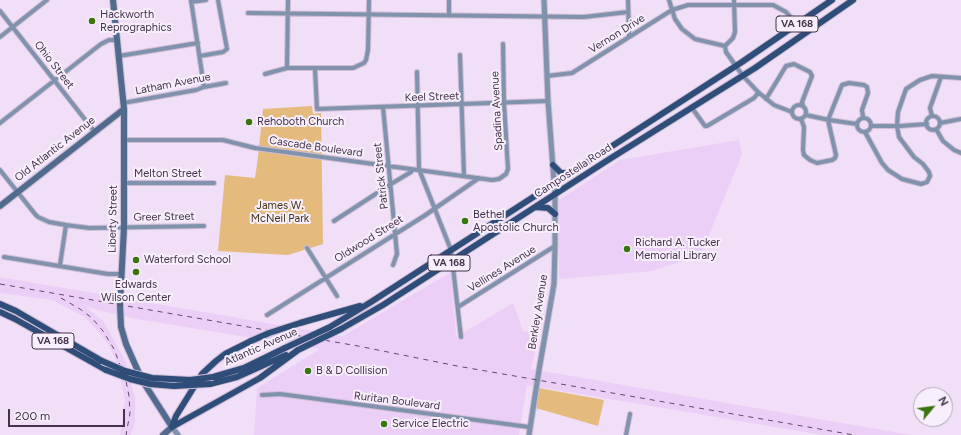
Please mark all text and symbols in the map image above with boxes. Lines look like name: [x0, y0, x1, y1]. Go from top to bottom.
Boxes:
place label: Hackworth Reprographics: [100, 8, 172, 34]
street label: Vernon Drive: [586, 12, 648, 56]
marker: Hackworth Reprographics: [87, 16, 97, 26]
road number: VA 168: [776, 16, 818, 32]
street label: Ohio Street: [31, 38, 77, 92]
street label: Latham Avenue: [134, 70, 212, 98]
street label: Spadina Avenue: [488, 71, 506, 151]
street label: Keel Street: [405, 89, 459, 105]
street label: Old Atlantic Avenue: [12, 113, 98, 185]
place label: Rehoboth Church: [257, 115, 344, 129]
marker: Rehoboth Church: [244, 117, 254, 127]
street label: Cascade Boulevard: [268, 134, 364, 160]
street label: Campostella Road: [532, 141, 614, 201]
street label: Patrick Street: [371, 142, 391, 210]
street label: Melton Street: [134, 167, 202, 181]
street label: Liberty Street: [106, 185, 120, 253]
park label: James W. McNeil Park: [251, 199, 309, 225]
place label: Bethel Apostolic Church: [473, 208, 559, 234]
street label: Greer Street: [133, 210, 195, 224]
street label: Oldwood Street: [332, 213, 406, 265]
marker: Bethel Apostolic Church: [460, 216, 470, 226]
place label: Richard A. Tucker Memorial Library: [635, 236, 720, 262]
street label: Vellines Avenue: [466, 243, 538, 295]
marker: Richard A. Tucker Memorial Library: [622, 244, 632, 254]
place label: Waterford School: [144, 253, 231, 267]
marker: Waterford School: [131, 255, 141, 265]
road number: VA 168: [428, 255, 470, 271]
marker: Edwards Wilson Center: [131, 267, 141, 277]
street label: Berkley Avenue: [526, 274, 550, 350]
place label: Edwards Wilson Center: [101, 278, 171, 304]
street label: Atlantic Avenue: [223, 325, 299, 369]
road number: VA 168: [32, 333, 74, 349]
place label: B & D Collision: [316, 364, 387, 378]
marker: B & D Collision: [303, 366, 313, 376]
north arrow: [913, 387, 953, 427]
street label: Ruritan Boulevard: [353, 389, 441, 413]
text: N: [935, 395, 951, 408]
scale bar: [10, 401, 127, 427]
text: 200 m: [15, 409, 50, 423]
place label: Service Electric: [392, 417, 469, 431]
marker: Service Electric: [379, 419, 389, 429]

